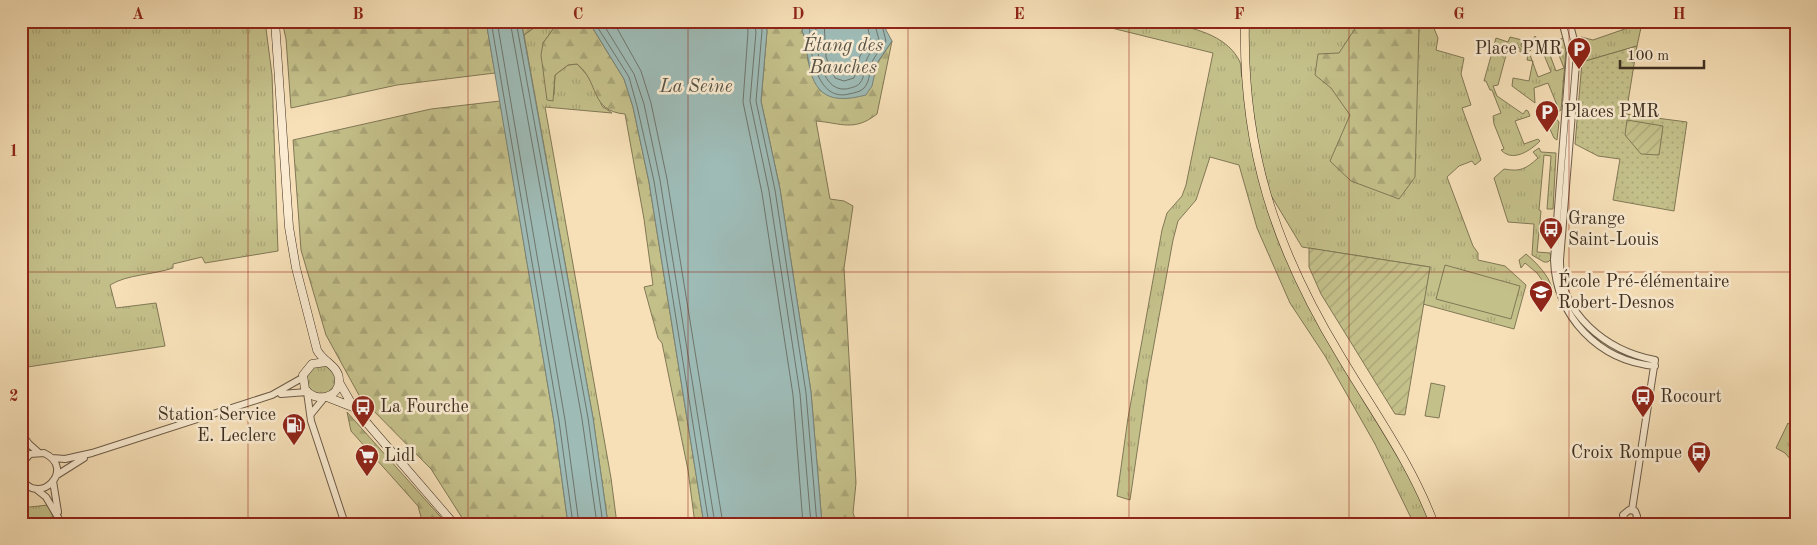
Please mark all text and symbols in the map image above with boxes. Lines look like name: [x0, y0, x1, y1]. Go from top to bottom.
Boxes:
text: A: [132, 7, 144, 23]
text: B: [352, 7, 364, 23]
text: C: [573, 7, 583, 23]
text: D: [792, 7, 804, 23]
text: E: [1013, 7, 1025, 23]
text: F: [1234, 7, 1245, 23]
text: G: [1453, 7, 1465, 23]
text: H: [1672, 7, 1686, 23]
water label: Étang des Bauches: [802, 32, 883, 78]
parking icon: Place PMR: [1566, 36, 1592, 70]
scale bar: [1620, 38, 1703, 70]
place label: Place PMR: [1475, 40, 1562, 58]
text: 100 m: [1627, 49, 1669, 64]
water label: La Seine: [659, 78, 733, 97]
parking icon: Places PMR: [1534, 99, 1560, 133]
place label: Places PMR: [1564, 103, 1659, 121]
text: 1: [9, 144, 19, 160]
place label: Grange Saint-Louis: [1568, 210, 1659, 249]
bus stop icon: Grange Saint-Louis: [1538, 216, 1564, 250]
place label: École Pré-élémentaire Robert-Desnos: [1558, 269, 1729, 312]
school or university icon: École Pré-élémentaire Robert-Desnos: [1528, 279, 1554, 313]
bus stop icon: Rocourt: [1630, 384, 1656, 418]
place label: Rocourt: [1660, 388, 1722, 406]
text: 2: [9, 389, 19, 405]
bus stop icon: La Fourche: [350, 394, 376, 428]
place label: La Fourche: [380, 398, 469, 416]
place label: Station Service E. Leclerc: [157, 406, 276, 445]
fuel station icon: Station Service E. Leclerc: [281, 412, 307, 446]
bus stop icon: Croix Rompue: [1686, 440, 1712, 474]
supermarket icon: Lidl: [354, 443, 380, 477]
place label: Croix Rompue: [1571, 444, 1682, 462]
place label: Lidl: [384, 447, 415, 465]

